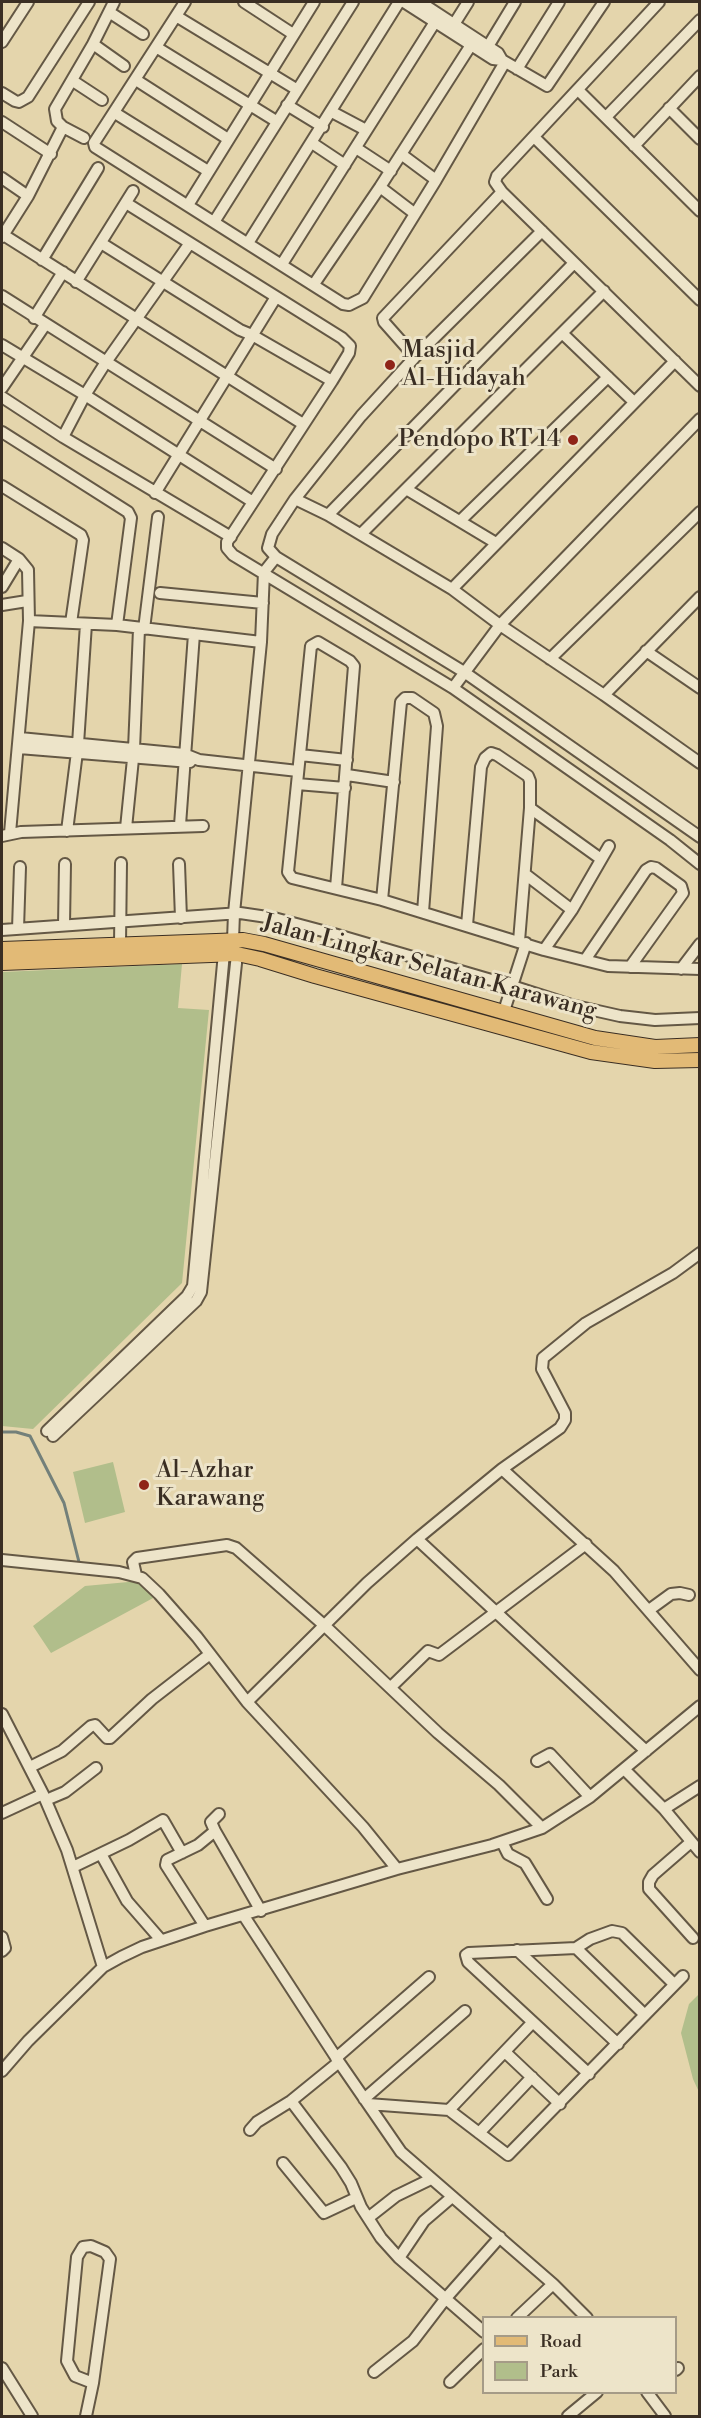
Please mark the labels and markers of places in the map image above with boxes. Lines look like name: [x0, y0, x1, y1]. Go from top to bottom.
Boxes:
place label: Masjid Al-Hidayah: [402, 337, 526, 393]
marker: Masjid Al-Hidayah: [383, 358, 397, 372]
place label: Pendopo RT 14: [398, 426, 561, 454]
marker: Pendopo RT 14: [566, 433, 580, 447]
place label: Al-Azhar Karawang: [156, 1457, 264, 1513]
marker: Al-Azhar Karawang: [137, 1478, 151, 1492]

